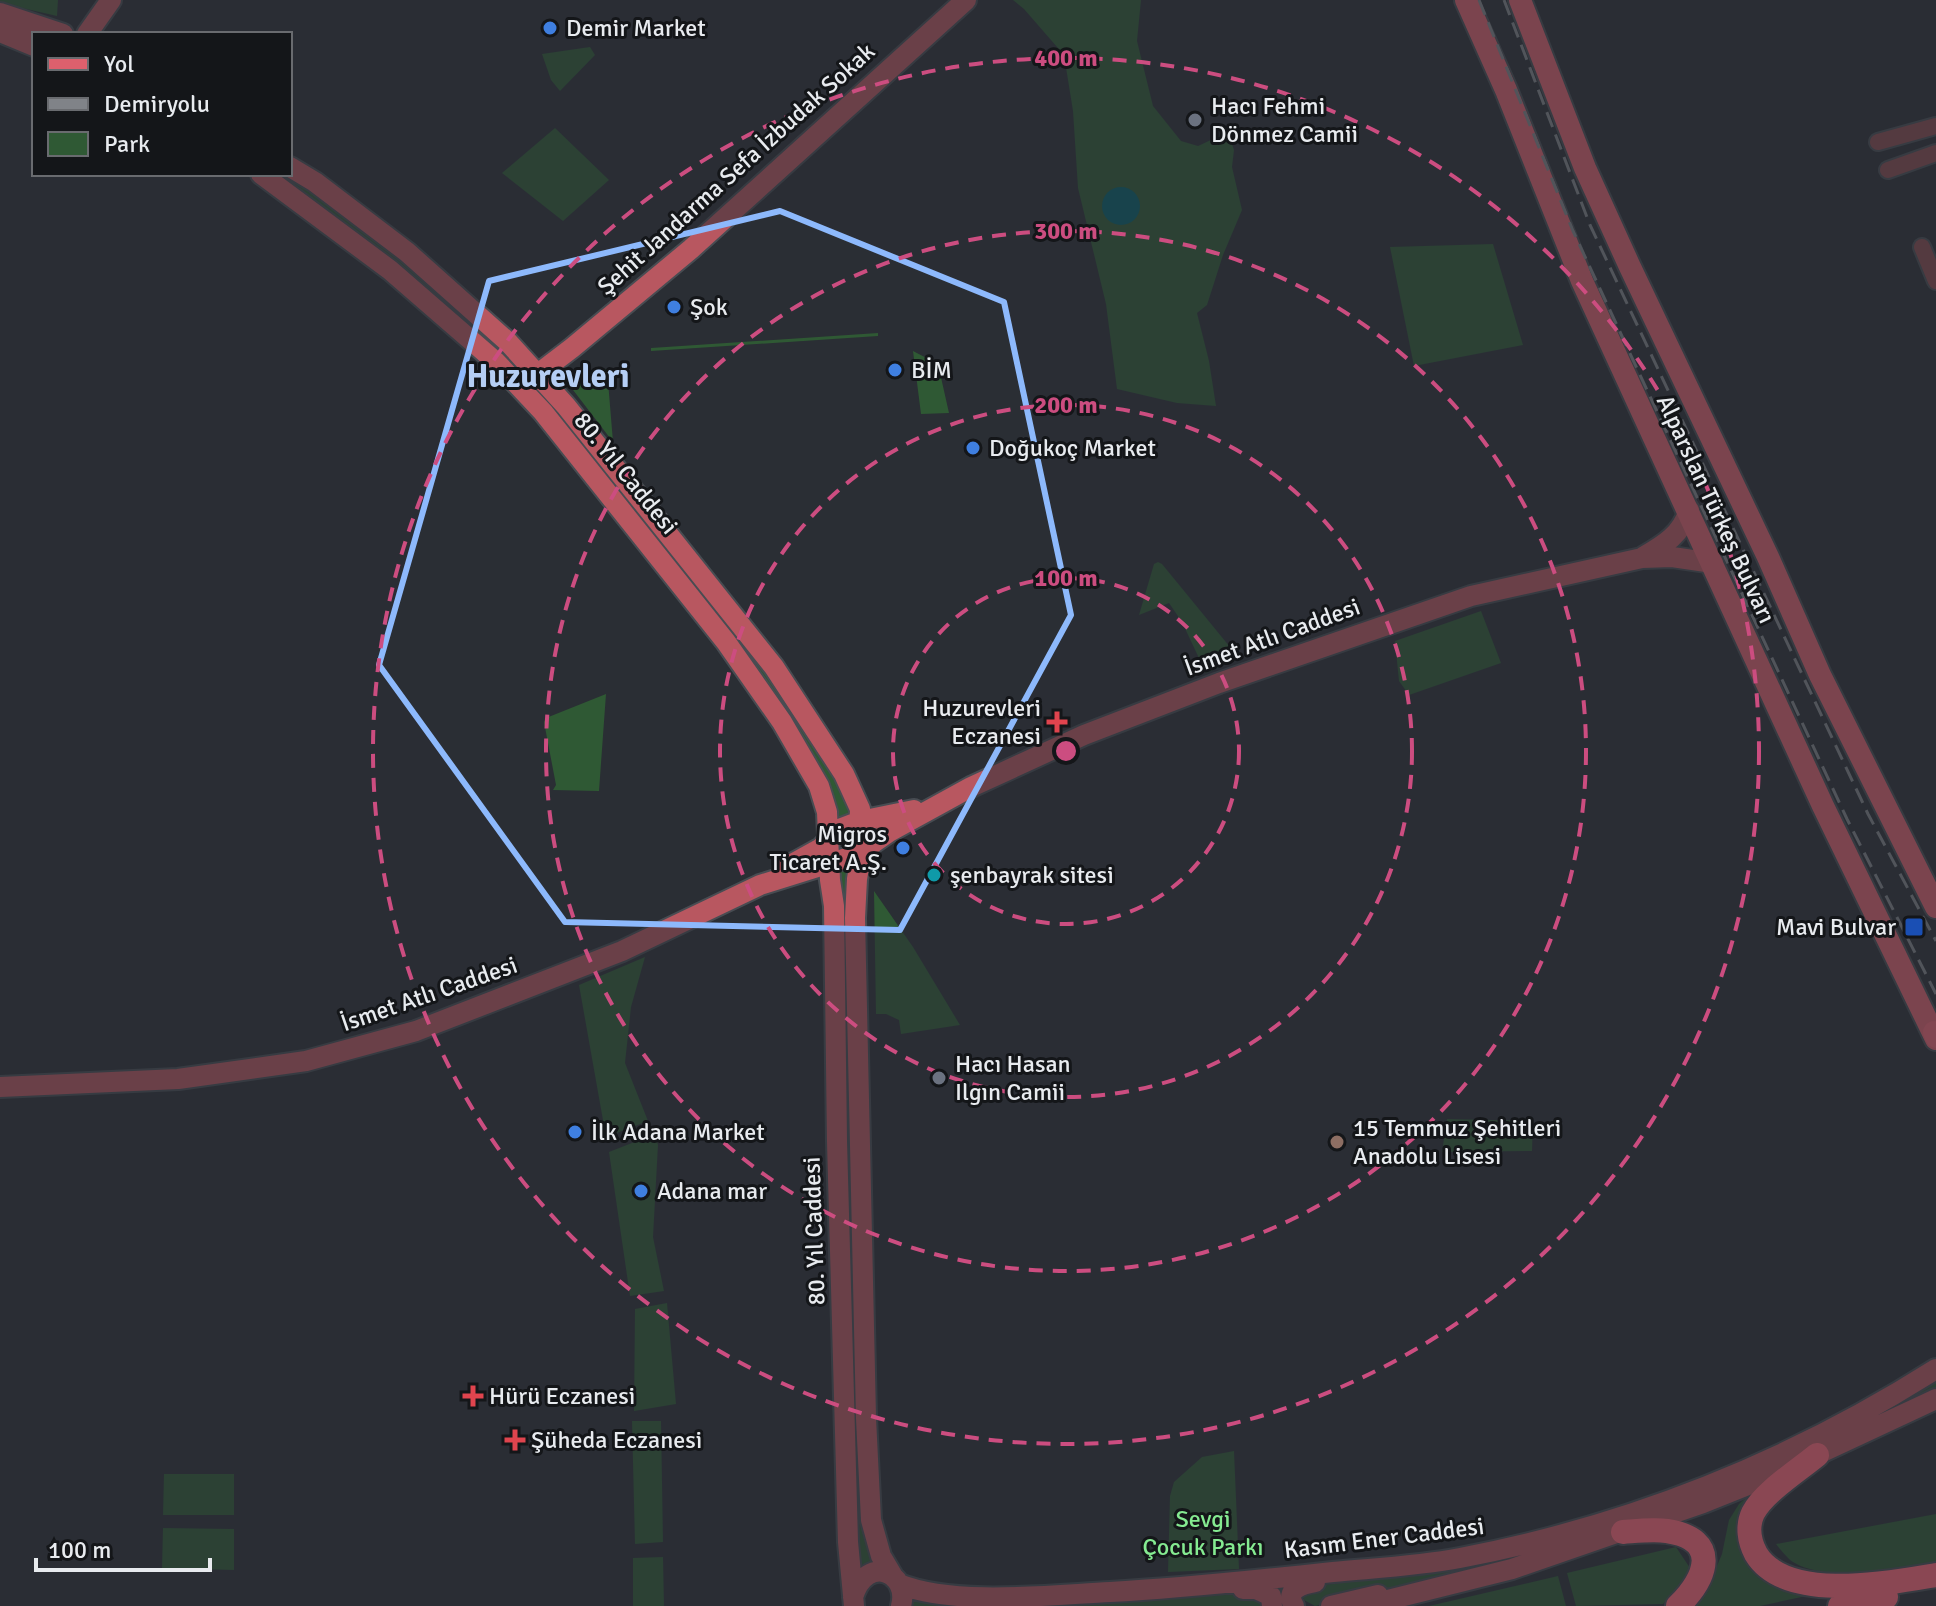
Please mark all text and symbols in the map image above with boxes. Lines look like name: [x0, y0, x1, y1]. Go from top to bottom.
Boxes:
place label: Demir Market: [566, 13, 706, 43]
marker: Demir Market: [541, 19, 559, 37]
legend: [32, 32, 292, 176]
street label: Şehit Jandarma Sefa İzbudak Sokak: [591, 36, 881, 302]
text: 400 m: [1034, 43, 1098, 73]
text: Yol: [104, 49, 134, 79]
text: Demiryolu: [104, 89, 210, 119]
place label: Hacı Fehmi Dönmez Camii: [1211, 91, 1358, 149]
marker: Hacı Fehmi Dönmez Camii: [1186, 111, 1204, 129]
text: Park: [104, 129, 150, 159]
text: 300 m: [1034, 216, 1098, 246]
place label: Şok: [690, 292, 728, 322]
marker: Şok: [665, 298, 683, 316]
place label: BİM: [911, 355, 952, 385]
district label: Huzurevleri: [466, 357, 630, 396]
marker: BİM: [886, 361, 904, 379]
text: 200 m: [1034, 390, 1098, 420]
street label: Alparslan Türkeş Bulvarı: [1650, 390, 1782, 628]
street label: 80. Yıl Caddesi: [568, 406, 684, 540]
place label: Doğukoç Market: [989, 433, 1156, 463]
marker: Doğukoç Market: [964, 439, 982, 457]
text: 100 m: [1034, 563, 1098, 593]
street label: İsmet Atlı Caddesi: [1180, 591, 1364, 683]
place label: Huzurevleri Eczanesi: [922, 693, 1041, 751]
marker: Huzurevleri Eczanesi: [1048, 713, 1066, 731]
centre of rings: [1052, 737, 1080, 765]
place label: Migros Ticaret A.Ş.: [770, 819, 887, 877]
marker: Migros Ticaret A.Ş.: [894, 839, 912, 857]
place label: şenbayrak sitesi: [950, 860, 1114, 890]
marker: şenbayrak sitesi: [925, 866, 943, 884]
place label: Mavi Bulvar: [1776, 912, 1896, 942]
marker: Mavi Bulvar: [1903, 916, 1925, 938]
street label: İsmet Atlı Caddesi: [337, 950, 521, 1038]
place label: Hacı Hasan Ilgın Camii: [955, 1049, 1071, 1107]
marker: Hacı Hasan Ilgın Camii: [930, 1069, 948, 1087]
place label: 15 Temmuz Şehitleri Anadolu Lisesi: [1353, 1113, 1561, 1171]
place label: İlk Adana Market: [591, 1117, 765, 1147]
marker: İlk Adana Market: [566, 1123, 584, 1141]
marker: 15 Temmuz Şehitleri Anadolu Lisesi: [1328, 1133, 1346, 1151]
street label: 80. Yıl Caddesi: [796, 1156, 832, 1306]
place label: Adana mar: [657, 1176, 767, 1206]
marker: Adana mar: [632, 1182, 650, 1200]
place label: Hürü Eczanesi: [489, 1381, 635, 1411]
marker: Hürü Eczanesi: [464, 1387, 482, 1405]
place label: Şüheda Eczanesi: [531, 1425, 702, 1455]
marker: Şüheda Eczanesi: [506, 1431, 524, 1449]
park label: Sevgi Çocuk Parkı: [1142, 1504, 1264, 1562]
street label: Kasım Ener Caddesi: [1282, 1511, 1486, 1565]
scale bar: [36, 1522, 210, 1572]
text: 100 m: [48, 1535, 111, 1565]

